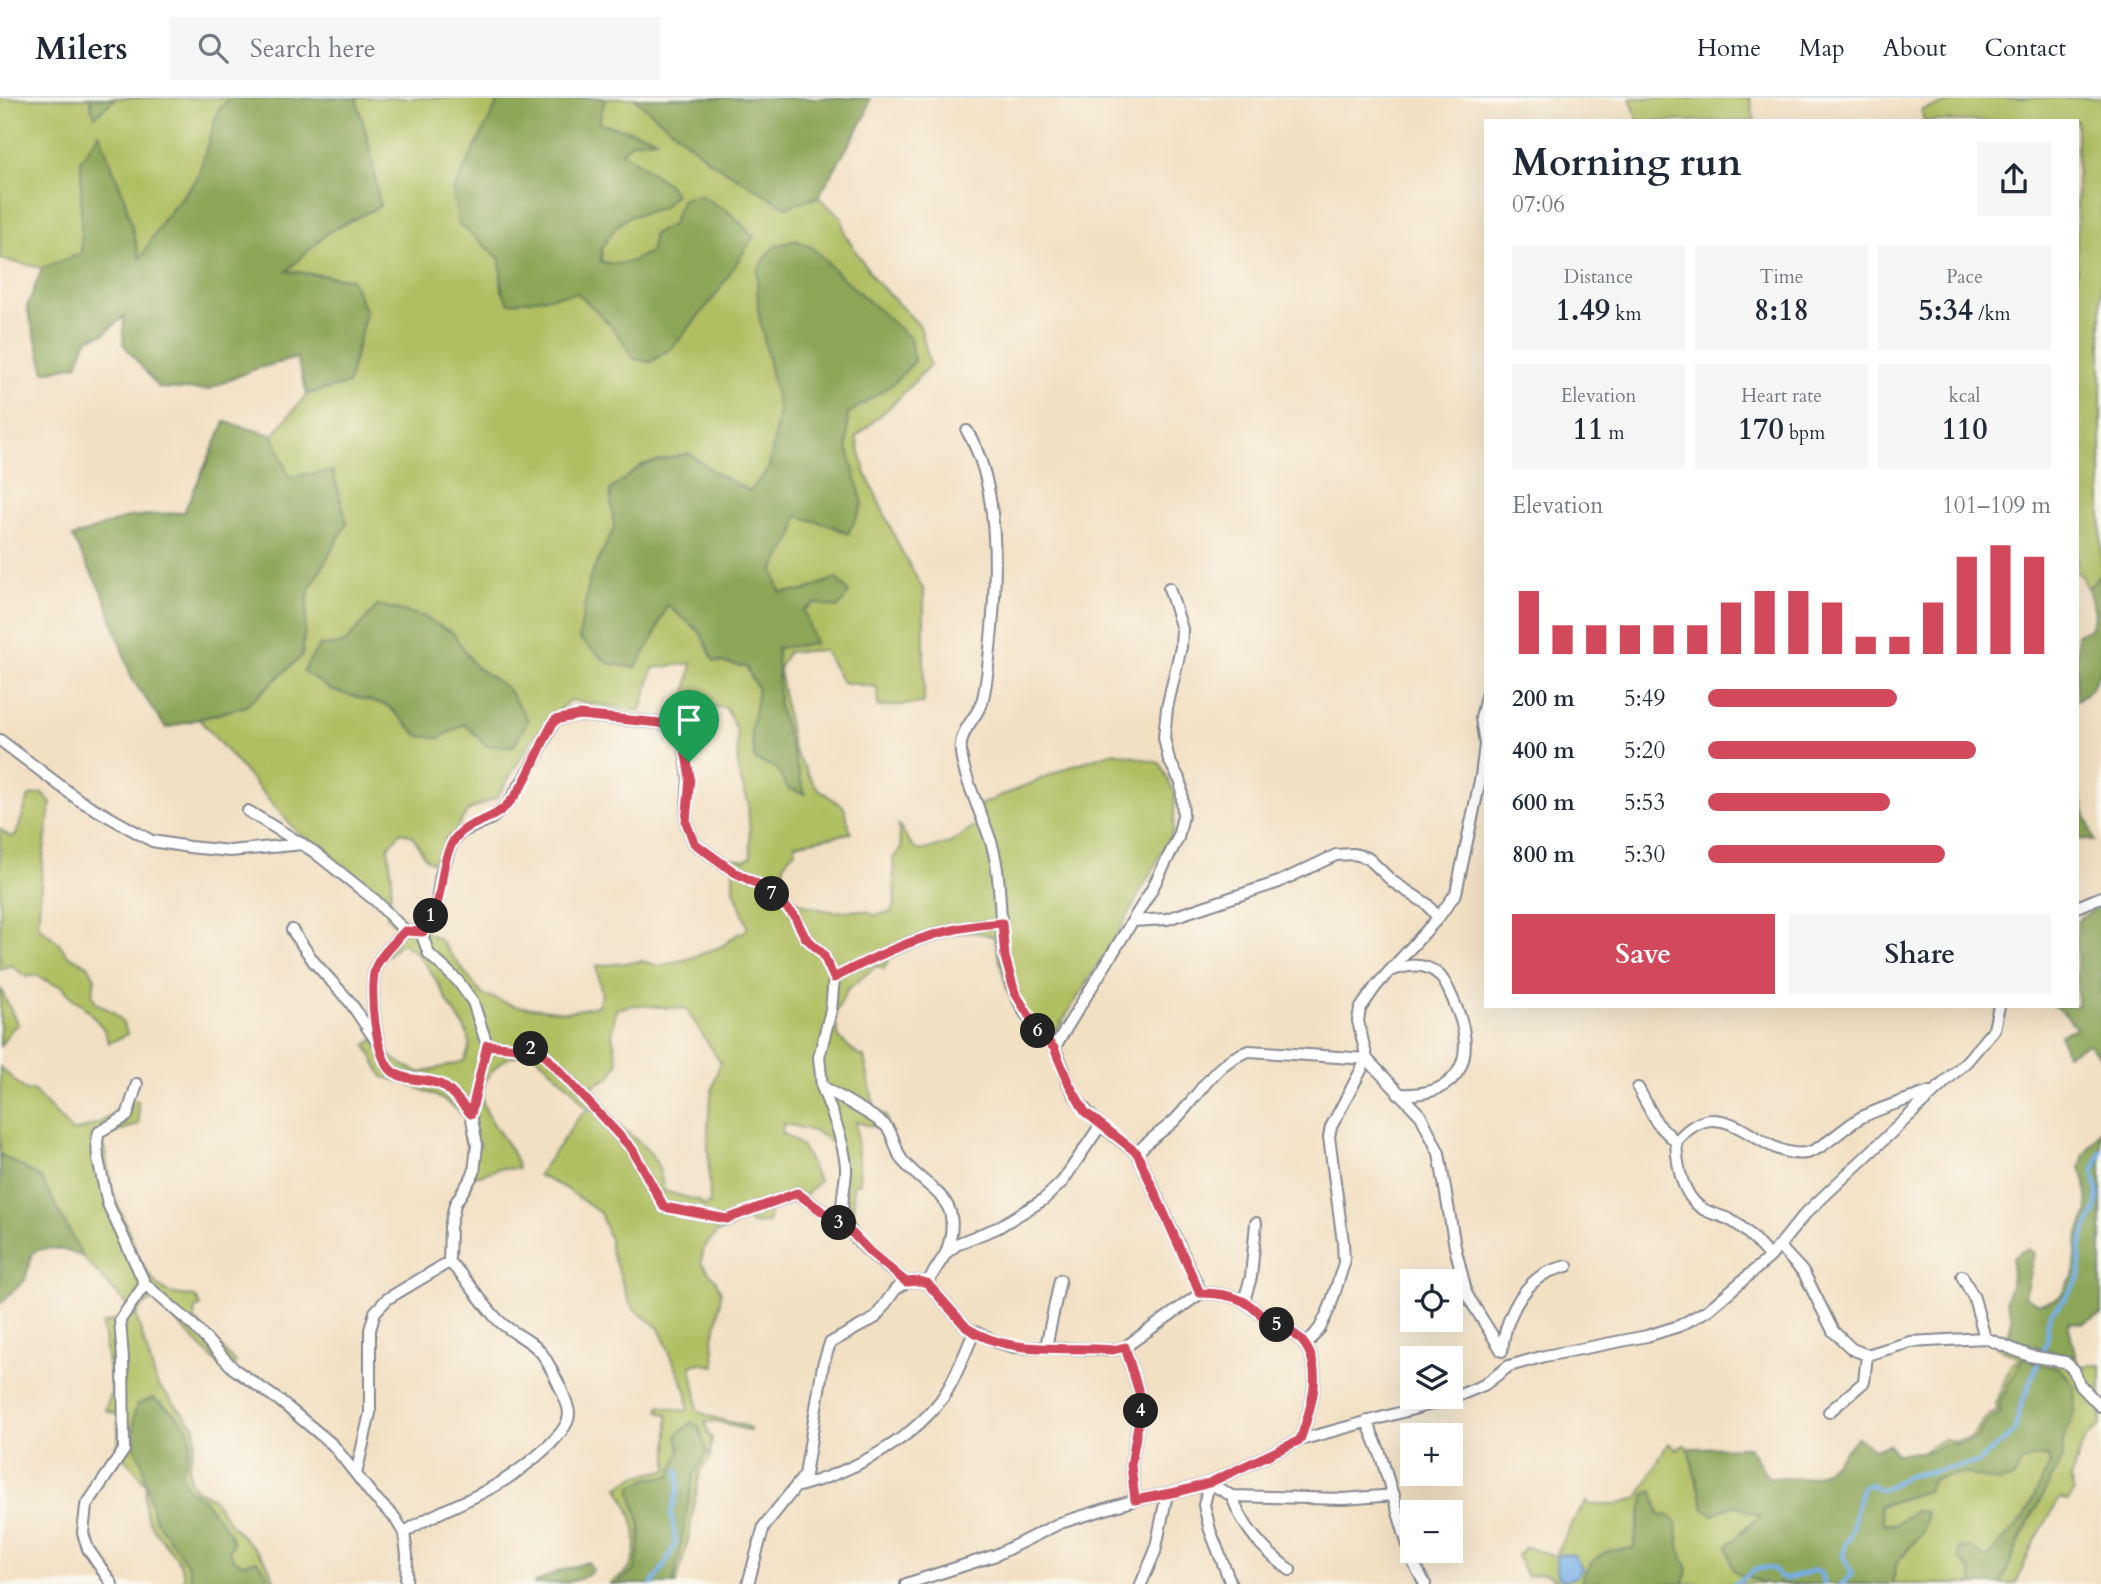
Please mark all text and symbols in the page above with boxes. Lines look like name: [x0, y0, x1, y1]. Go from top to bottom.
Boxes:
search box: [170, 17, 660, 80]
text: Milers: [35, 26, 128, 71]
icon: search: [194, 29, 232, 67]
text: Search here: [250, 31, 376, 66]
text: Home: [1697, 32, 1761, 65]
text: Map: [1799, 32, 1845, 65]
text: About: [1883, 32, 1947, 65]
text: Contact: [1985, 32, 2066, 65]
text: Morning run: [1512, 137, 1742, 189]
button: share: [1977, 142, 2051, 216]
text: 07:06: [1512, 189, 1565, 220]
text: Distance: [1564, 264, 1633, 290]
text: Time: [1760, 264, 1803, 290]
text: Pace: [1946, 264, 1983, 290]
text: 1.49: [1555, 290, 1610, 331]
text: 8:18: [1754, 290, 1809, 331]
text: 5:34: [1918, 290, 1973, 331]
text: km: [1610, 301, 1642, 327]
text: /km: [1973, 301, 2011, 327]
text: Elevation: [1561, 383, 1636, 409]
text: Heart rate: [1741, 383, 1822, 409]
text: kcal: [1949, 383, 1980, 409]
text: 11: [1573, 409, 1603, 450]
text: 170: [1738, 409, 1784, 450]
text: 110: [1941, 409, 1988, 450]
text: m: [1603, 420, 1624, 446]
text: bpm: [1784, 420, 1825, 446]
text: Elevation: [1512, 490, 1603, 521]
text: 101–109 m: [1942, 490, 2051, 521]
text: 200 m: [1512, 683, 1575, 714]
text: 5:49: [1624, 683, 1665, 714]
pin: [659, 690, 719, 762]
icon: arrive: [670, 701, 708, 739]
text: 400 m: [1512, 735, 1575, 766]
text: 5:20: [1624, 735, 1665, 766]
text: 600 m: [1512, 787, 1575, 818]
text: 5:53: [1624, 787, 1665, 818]
text: 800 m: [1512, 839, 1575, 870]
text: 5:30: [1624, 839, 1665, 870]
pin: 7: [754, 876, 790, 912]
text: 7: [767, 880, 776, 906]
pin: 1: [414, 898, 448, 934]
text: 1: [426, 902, 435, 928]
button: Save: [1512, 914, 1775, 994]
button: Share: [1789, 914, 2051, 994]
pin: 6: [1020, 1014, 1056, 1048]
text: 6: [1033, 1017, 1042, 1043]
pin: 2: [514, 1032, 548, 1066]
text: 2: [526, 1035, 535, 1061]
pin: 3: [822, 1206, 856, 1240]
text: 3: [834, 1209, 843, 1235]
map controls: [1400, 1269, 1463, 1563]
button: locate: [1400, 1269, 1463, 1332]
pin: 5: [1260, 1308, 1294, 1342]
text: 5: [1272, 1311, 1281, 1337]
button: layers: [1400, 1346, 1463, 1409]
pin: 4: [1124, 1394, 1158, 1428]
text: 4: [1136, 1397, 1145, 1423]
button: +: [1400, 1423, 1463, 1486]
button: −: [1400, 1500, 1463, 1563]

